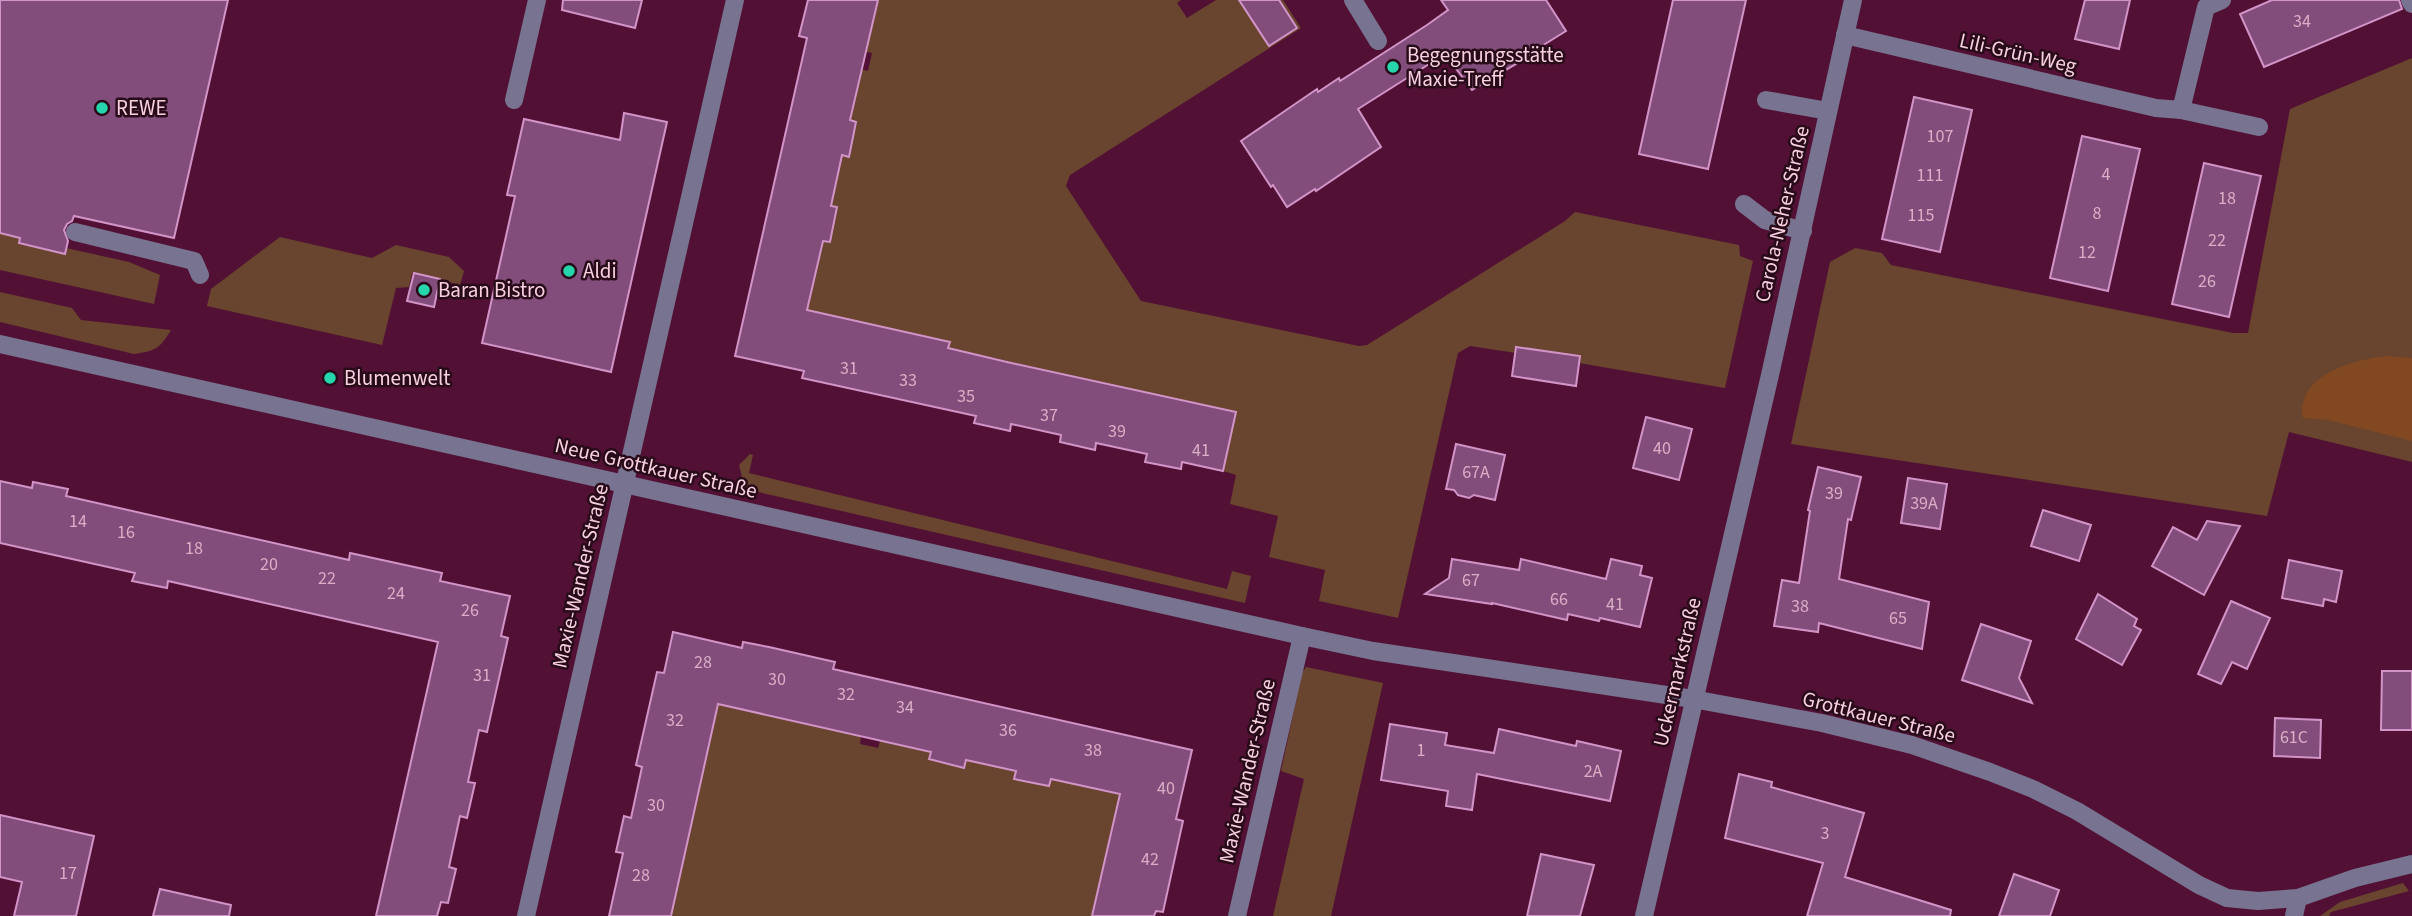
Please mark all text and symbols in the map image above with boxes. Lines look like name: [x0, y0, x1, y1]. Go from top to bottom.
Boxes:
house number: 34: [2293, 9, 2311, 34]
street label: Lili-Grün-Weg: [1957, 25, 2080, 81]
place label: Begegnungsstätte Maxie-Treff: [1407, 40, 1564, 94]
marker: Begegnungsstätte Maxie-Treff: [1385, 59, 1401, 75]
place label: REWE: [116, 93, 167, 123]
marker: REWE: [94, 100, 110, 116]
street label: Carola-Neher-Straße: [1747, 123, 1817, 305]
house number: 107: [1927, 124, 1953, 149]
house number: 4: [2102, 162, 2111, 187]
house number: 111: [1917, 163, 1943, 188]
house number: 18: [2218, 186, 2236, 211]
house number: 8: [2093, 201, 2102, 226]
house number: 115: [1908, 203, 1934, 228]
house number: 22: [2208, 228, 2226, 253]
house number: 12: [2078, 240, 2096, 265]
place label: Aldi: [583, 256, 617, 286]
marker: Aldi: [561, 263, 577, 279]
house number: 26: [2198, 269, 2216, 294]
place label: Baran Bistro: [438, 275, 545, 305]
marker: Baran Bistro: [416, 282, 432, 298]
house number: 31: [840, 356, 858, 381]
place label: Blumenwelt: [344, 363, 450, 393]
house number: 33: [899, 368, 917, 393]
marker: Blumenwelt: [322, 370, 338, 386]
house number: 35: [957, 384, 975, 409]
house number: 37: [1040, 403, 1058, 428]
house number: 39: [1108, 419, 1126, 444]
street label: Neue Grottkauer Straße: [552, 430, 760, 506]
house number: 40: [1653, 436, 1671, 461]
house number: 41: [1192, 438, 1210, 463]
house number: 67A: [1462, 460, 1490, 485]
street label: Maxie-Wander-Straße: [544, 481, 616, 671]
house number: 39: [1825, 481, 1843, 506]
house number: 39A: [1910, 491, 1938, 516]
house number: 14: [69, 509, 87, 534]
house number: 16: [117, 520, 135, 545]
house number: 18: [185, 536, 203, 561]
house number: 20: [260, 552, 278, 577]
house number: 22: [318, 566, 336, 591]
house number: 67: [1462, 568, 1480, 593]
house number: 24: [387, 581, 405, 606]
house number: 66: [1550, 587, 1568, 612]
house number: 41: [1606, 592, 1624, 617]
house number: 38: [1791, 594, 1809, 619]
street label: Uckermarkstraße: [1645, 595, 1709, 749]
house number: 26: [461, 598, 479, 623]
house number: 65: [1889, 606, 1907, 631]
house number: 28: [694, 650, 712, 675]
house number: 31: [473, 663, 491, 688]
house number: 30: [768, 667, 786, 692]
street label: Maxie-Wander-Straße: [1211, 676, 1283, 866]
house number: 32: [837, 682, 855, 707]
street label: Grottkauer Straße: [1799, 684, 1959, 750]
house number: 34: [896, 695, 914, 720]
house number: 32: [666, 708, 684, 733]
house number: 36: [999, 718, 1017, 743]
house number: 61C: [2280, 725, 2308, 750]
house number: 38: [1084, 738, 1102, 763]
house number: 1: [1417, 738, 1425, 763]
house number: 2A: [1584, 759, 1603, 784]
house number: 40: [1157, 776, 1175, 801]
house number: 30: [647, 793, 665, 818]
house number: 3: [1821, 821, 1830, 846]
house number: 42: [1141, 847, 1159, 872]
house number: 17: [59, 861, 77, 886]
house number: 28: [632, 863, 650, 888]

